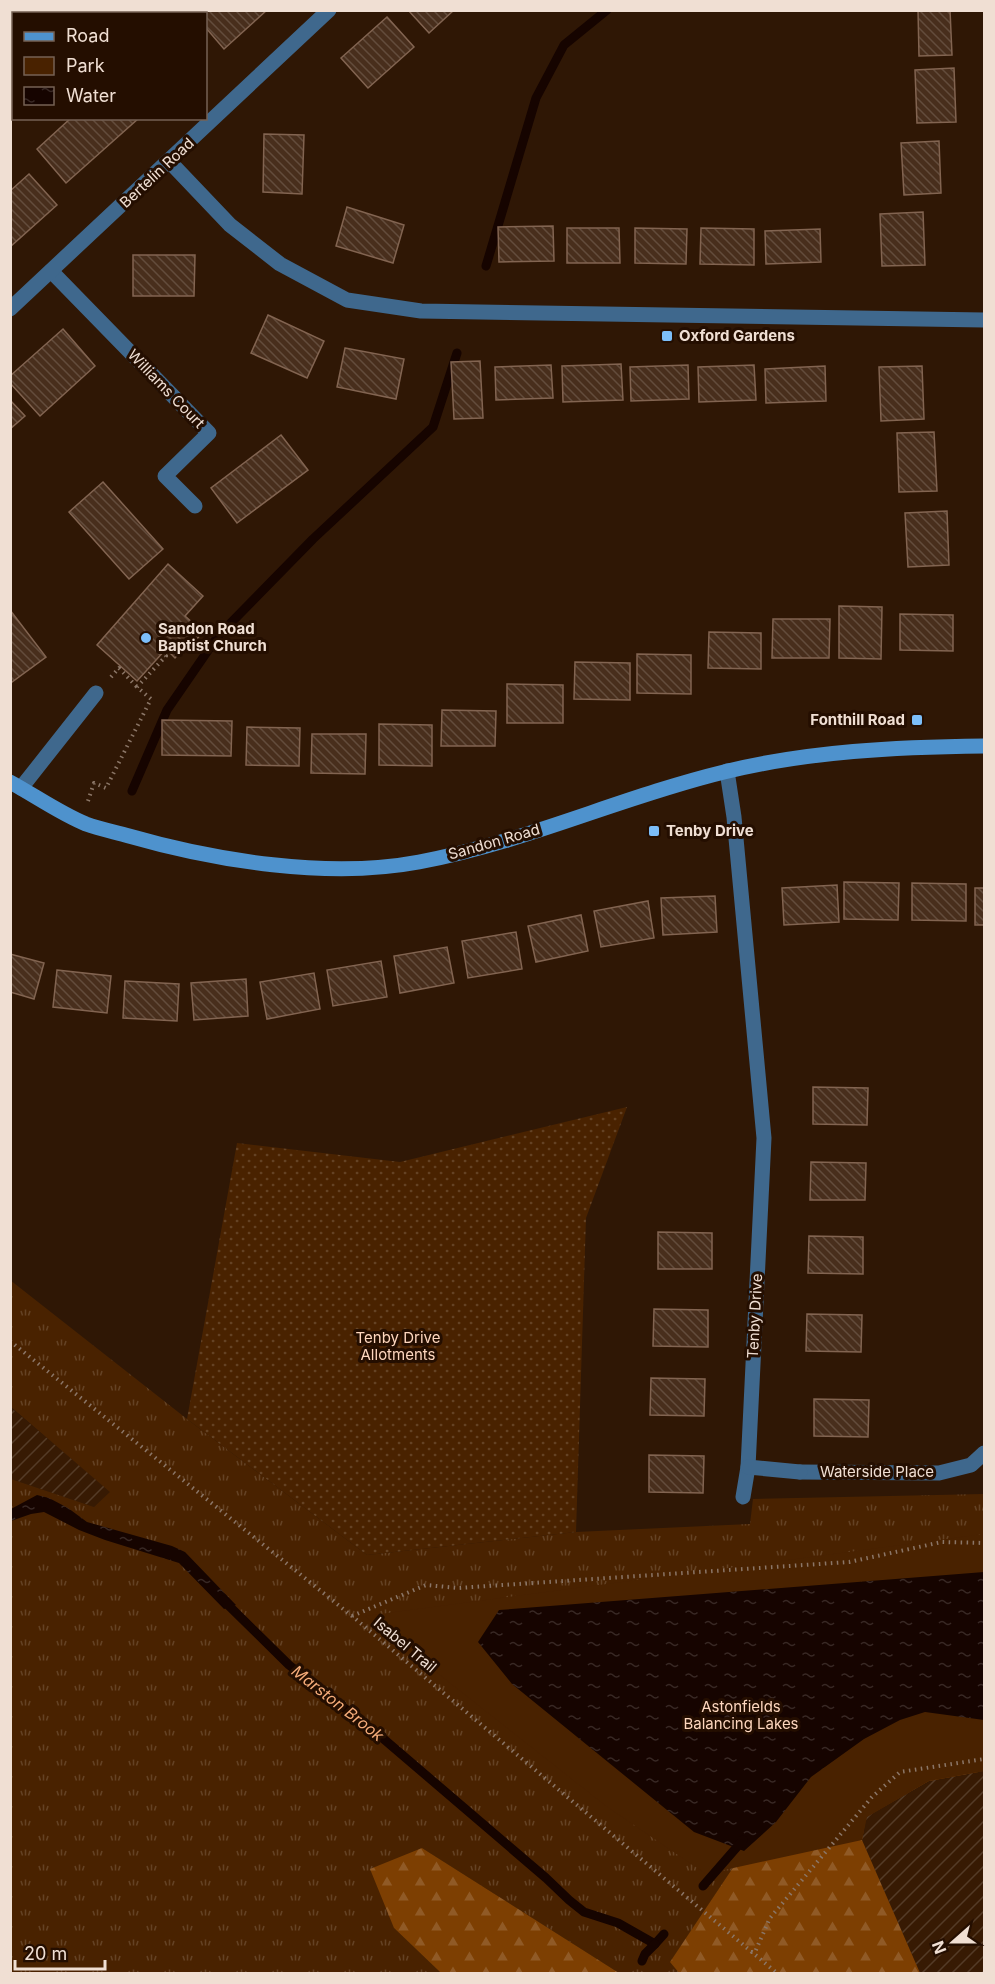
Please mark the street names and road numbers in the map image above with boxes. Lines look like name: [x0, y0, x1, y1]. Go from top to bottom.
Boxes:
street label: Bertelin Road: [116, 133, 198, 212]
street label: Williams Court: [124, 345, 209, 432]
street label: Sandon Road: [446, 819, 542, 864]
street label: Tenby Drive: [743, 1273, 766, 1359]
street label: Waterside Place: [820, 1462, 934, 1481]
street label: Isabel Trail: [370, 1613, 441, 1676]

